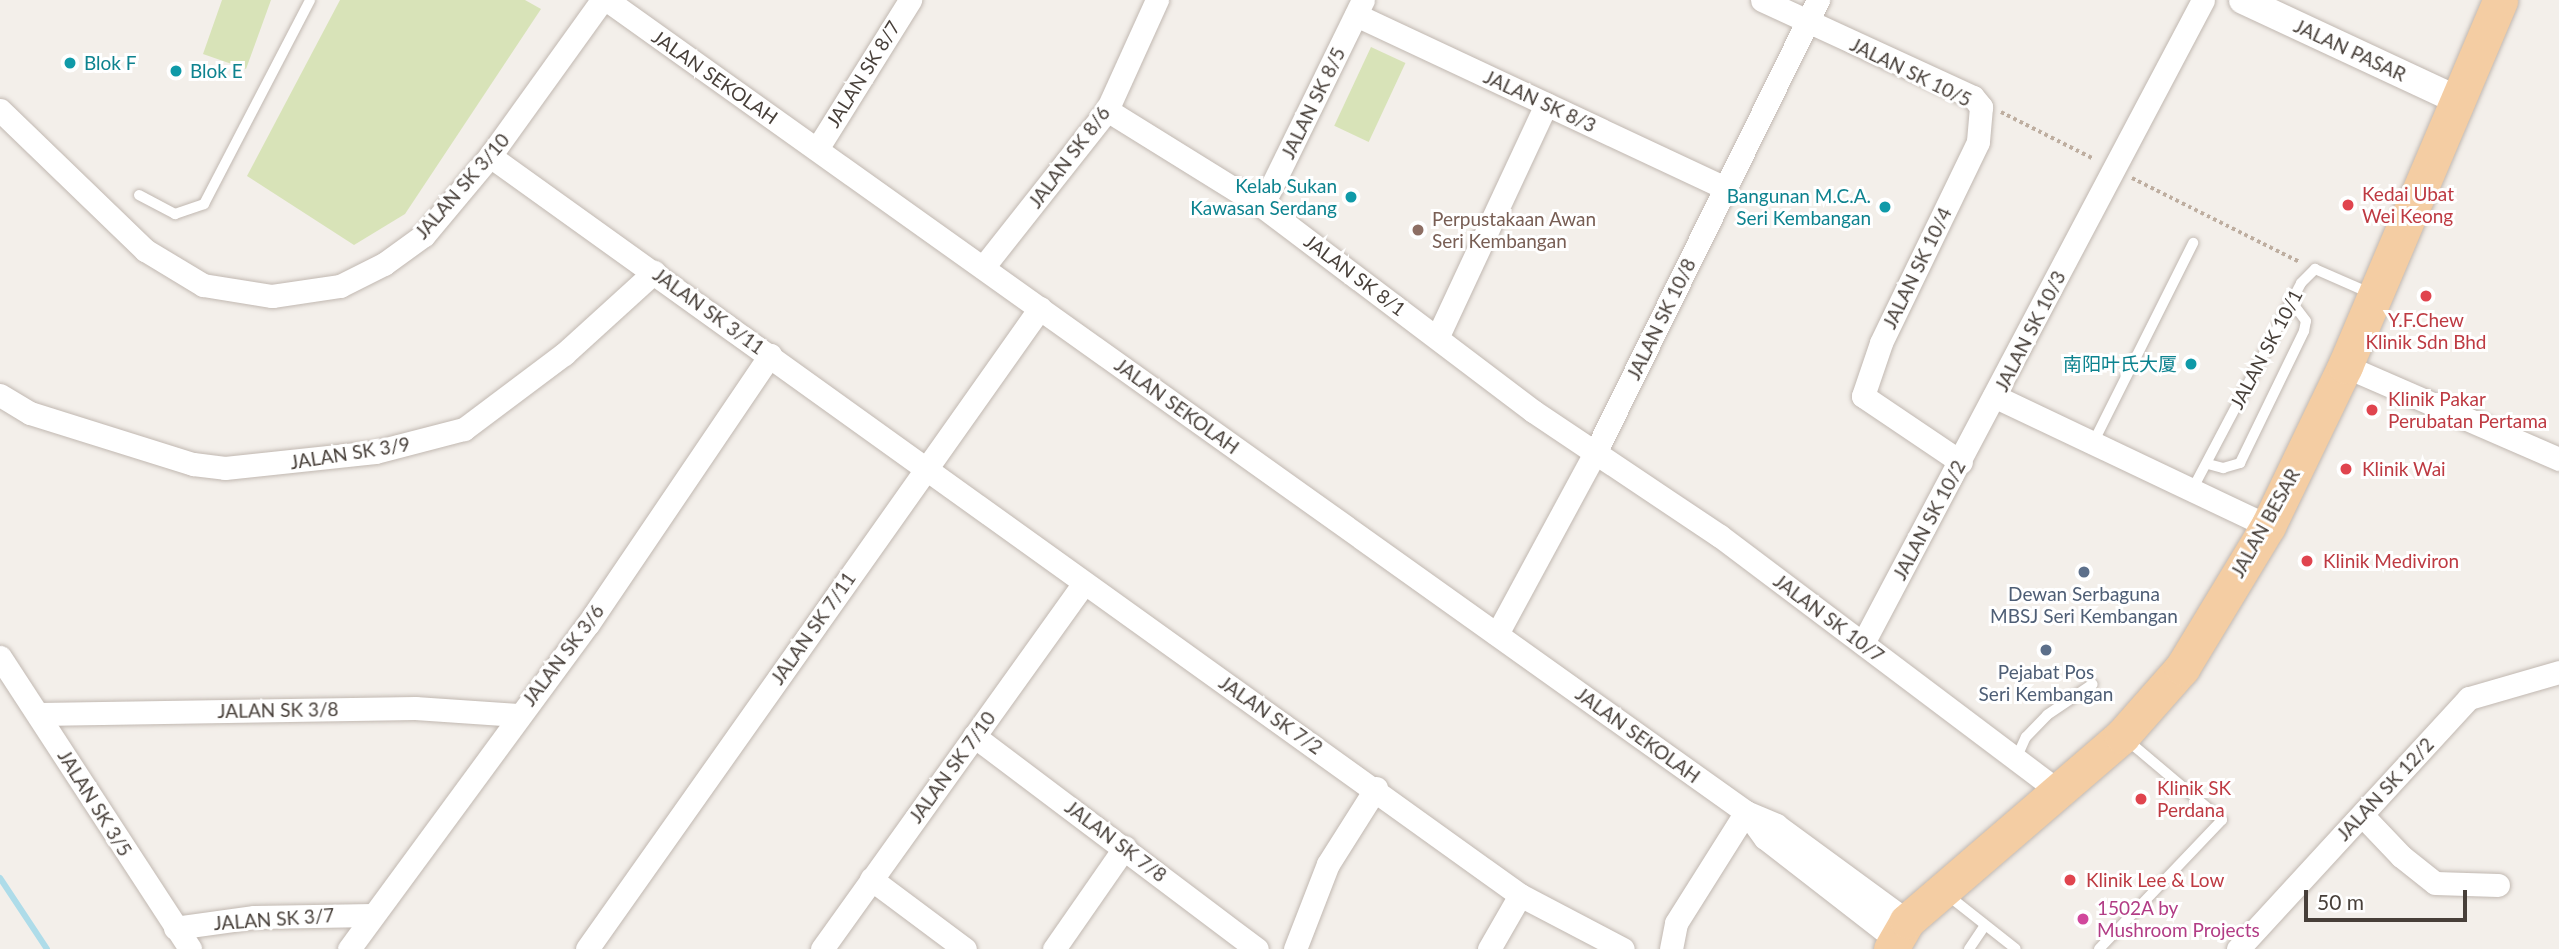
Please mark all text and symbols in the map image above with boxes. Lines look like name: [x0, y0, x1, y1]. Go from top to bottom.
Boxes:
street label: JALAN PASAR: [2290, 14, 2410, 86]
street label: JALAN SK 8/7: [821, 17, 905, 131]
street label: JALAN SEKOLAH: [648, 25, 782, 129]
street label: JALAN SK 10/5: [1847, 33, 1975, 111]
street label: JALAN SK 8/5: [1276, 44, 1350, 162]
place label: Blok F: [84, 52, 137, 74]
marker: Blok F: [62, 55, 78, 71]
place label: Blok E: [190, 60, 243, 82]
marker: Blok E: [168, 63, 184, 79]
street label: JALAN SK 8/3: [1480, 65, 1600, 137]
street label: JALAN SK 8/6: [1023, 102, 1115, 212]
street label: JALAN SK 3/10: [410, 129, 514, 243]
place label: Kelab Sukan Kawasan Serdang: [1190, 175, 1337, 219]
place label: Kedai Ubat Wei Keong: [2362, 183, 2454, 227]
place label: Bangunan M.C.A. Seri Kembangan: [1727, 185, 1871, 229]
marker: Kelab Sukan Kawasan Serdang: [1343, 189, 1359, 205]
marker: Kedai Ubat Wei Keong: [2340, 197, 2356, 213]
marker: Bangunan M.C.A. Seri Kembangan: [1877, 199, 1893, 215]
street label: JALAN SK 10/4: [1878, 204, 1956, 332]
place label: Perpustakaan Awan Seri Kembangan: [1432, 208, 1597, 252]
marker: Perpustakaan Awan Seri Kembangan: [1410, 222, 1426, 238]
street label: JALAN SK 8/1: [1300, 229, 1410, 321]
street label: JALAN SK 10/8: [1622, 255, 1700, 383]
street label: JALAN SK 3/11: [649, 263, 769, 359]
street label: JALAN SK 10/3: [1990, 267, 2070, 395]
street label: JALAN SK 10/1: [2225, 285, 2307, 413]
marker: Y.F.Chew Klinik Sdn Bhd: [2416, 286, 2436, 306]
place label: Y.F.Chew Klinik Sdn Bhd: [2365, 309, 2487, 353]
street label: JALAN SEKOLAH: [1110, 353, 1244, 459]
place label: 南阳叶氏大厦: [2063, 353, 2177, 375]
marker: 南阳叶氏大厦: [2183, 356, 2199, 372]
place label: Klinik Pakar Perubatan Pertama: [2388, 388, 2547, 432]
marker: Klinik Pakar Perubatan Pertama: [2362, 400, 2382, 420]
street label: JALAN SK 3/9: [288, 432, 412, 474]
street label: JALAN SK 10/2: [1888, 456, 1970, 584]
place label: Klinik Wai: [2362, 458, 2446, 480]
marker: Klinik Wai: [2336, 459, 2356, 479]
street label: JALAN BESAR: [2226, 465, 2304, 581]
place label: Klinik Mediviron: [2323, 550, 2459, 572]
marker: Klinik Mediviron: [2297, 551, 2317, 571]
marker: Dewan Serbaguna MBSJ Seri Kembangan: [2076, 564, 2092, 580]
street label: JALAN SK 7/11: [766, 567, 860, 689]
street label: JALAN SK 10/7: [1769, 569, 1889, 667]
place label: Dewan Serbaguna MBSJ Seri Kembangan: [1990, 583, 2178, 627]
street label: JALAN SK 3/6: [517, 600, 609, 710]
marker: Pejabat Pos Seri Kembangan: [2038, 642, 2054, 658]
place label: Pejabat Pos Seri Kembangan: [1979, 661, 2113, 705]
street label: JALAN SK 7/2: [1215, 671, 1327, 759]
street label: JALAN SEKOLAH: [1571, 682, 1705, 788]
street label: JALAN SK 3/8: [217, 698, 339, 722]
street label: JALAN SK 7/10: [904, 707, 1000, 827]
street label: JALAN SK 12/2: [2332, 733, 2438, 845]
street label: JALAN SK 3/5: [53, 746, 137, 860]
place label: Klinik SK Perdana: [2157, 777, 2231, 821]
marker: Klinik SK Perdana: [2131, 789, 2151, 809]
street label: JALAN SK 7/8: [1061, 795, 1171, 887]
place label: Klinik Lee & Low: [2086, 869, 2224, 891]
marker: Klinik Lee & Low: [2060, 870, 2080, 890]
scale bar: [2307, 876, 2470, 920]
text: 50 m: [2317, 889, 2364, 914]
place label: 1502A by Mushroom Projects: [2097, 897, 2260, 941]
street label: JALAN SK 3/7: [213, 903, 335, 935]
marker: 1502A by Mushroom Projects: [2075, 911, 2091, 927]

